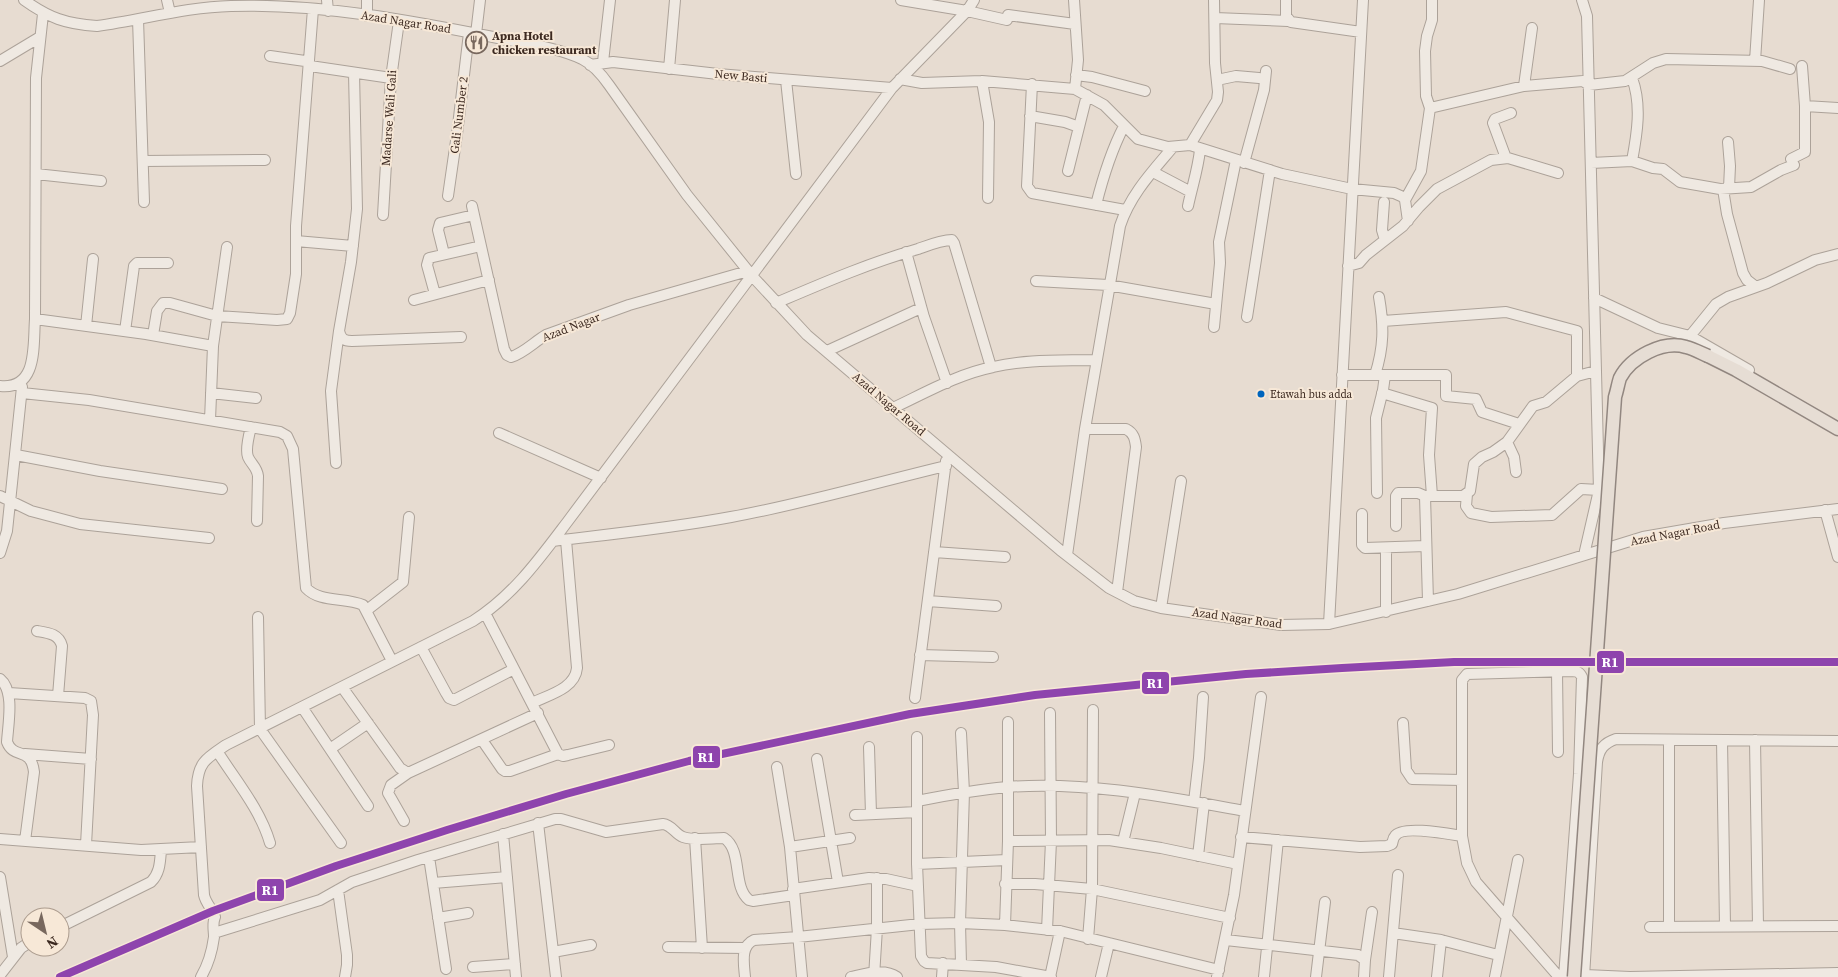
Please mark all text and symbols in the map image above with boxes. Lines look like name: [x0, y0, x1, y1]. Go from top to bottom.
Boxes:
street label: Azad Nagar Road: [360, 7, 452, 37]
place label: Apna Hotel chicken restaurant: [492, 28, 597, 58]
restaurant icon: Apna Hotel chicken restaurant: [464, 31, 488, 55]
street label: New Basti: [714, 66, 769, 86]
street label: Madarse Wali Gali: [378, 69, 400, 167]
street label: Gali Number 2: [446, 76, 472, 154]
street label: Azad Nagar: [540, 309, 602, 345]
street label: Azad Nagar Road: [849, 369, 929, 439]
place label: Etawah bus adda: [1270, 387, 1353, 402]
marker: Etawah bus adda: [1256, 389, 1266, 399]
street label: Azad Nagar Road: [1629, 516, 1721, 550]
street label: Azad Nagar Road: [1191, 604, 1283, 632]
line badge: R1: [1596, 650, 1625, 674]
text: R1: [1601, 652, 1619, 672]
line badge: R1: [1141, 671, 1170, 695]
text: R1: [1146, 673, 1164, 693]
line badge: R1: [692, 745, 721, 769]
text: R1: [697, 747, 715, 767]
line badge: R1: [256, 878, 285, 902]
text: R1: [261, 880, 279, 900]
north arrow: [20, 907, 70, 957]
text: N: [43, 932, 62, 954]

